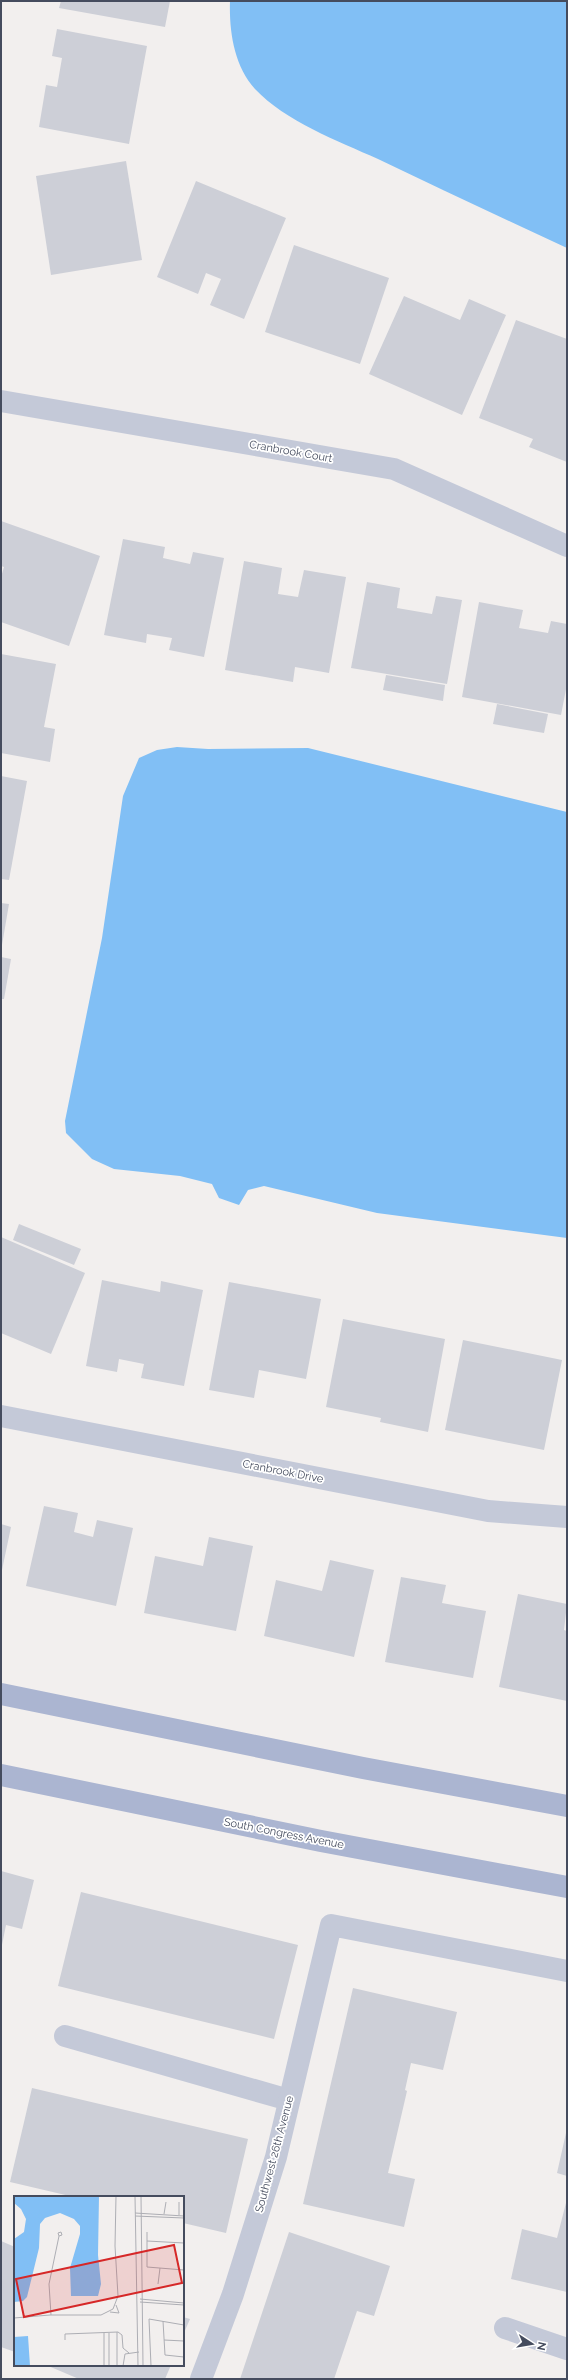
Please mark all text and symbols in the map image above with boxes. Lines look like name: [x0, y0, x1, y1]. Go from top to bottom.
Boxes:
street label: Cranbrook Court: [248, 438, 334, 465]
street label: Cranbrook Drive: [241, 1457, 325, 1486]
street label: South Congress Avenue: [223, 1815, 345, 1852]
street label: Southwest 26th Avenue: [253, 2094, 296, 2214]
inset map: [14, 2196, 184, 2366]
north arrow: [512, 2324, 552, 2364]
text: N: [534, 2341, 549, 2351]

